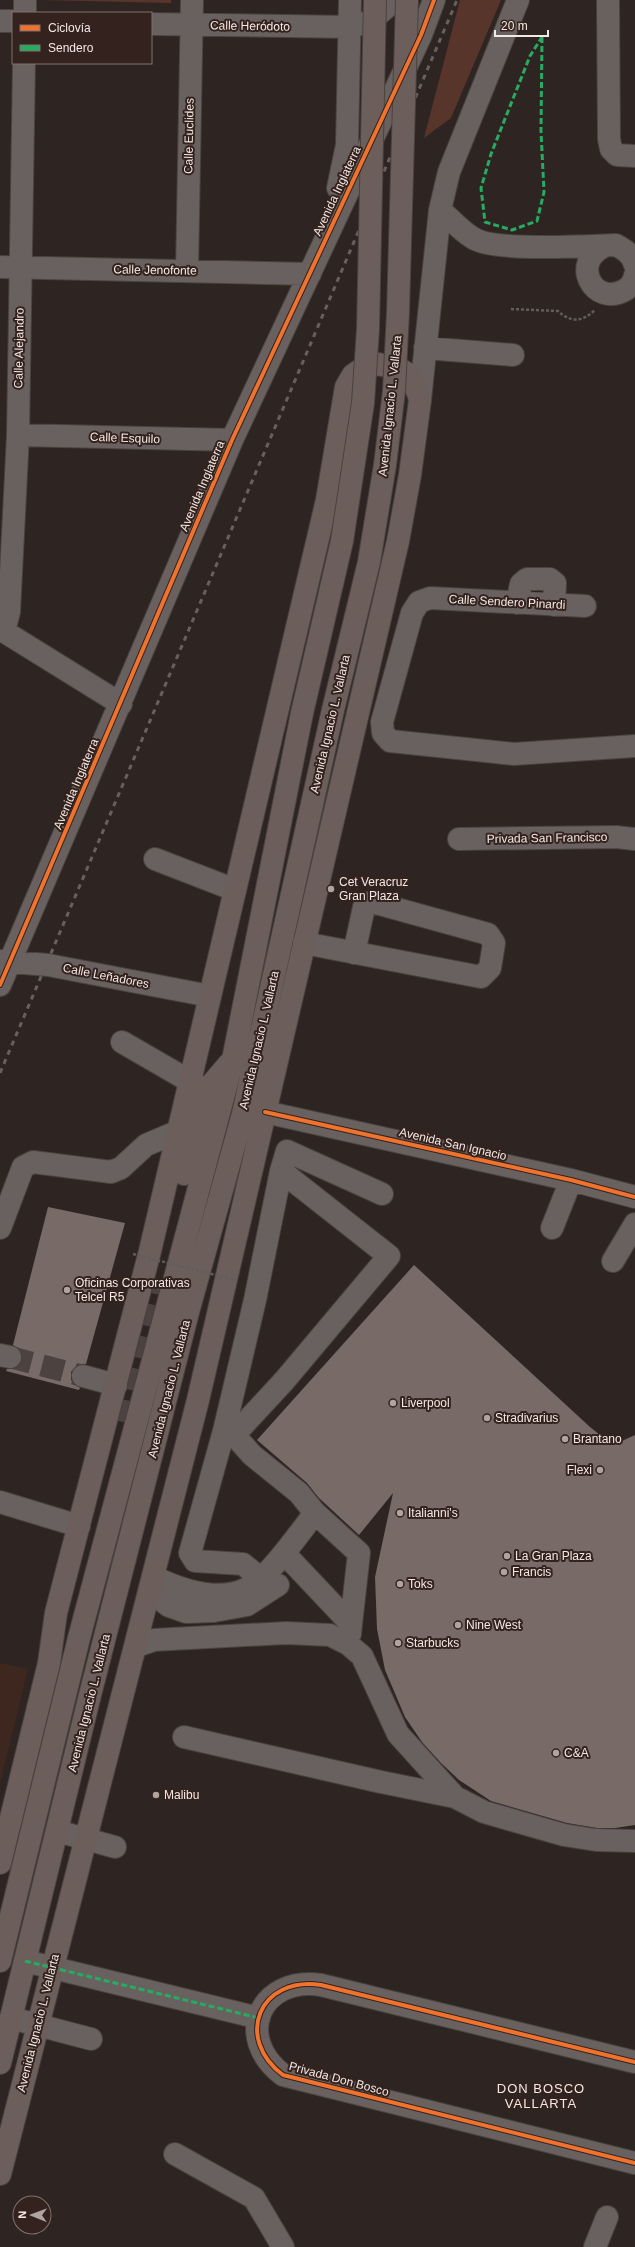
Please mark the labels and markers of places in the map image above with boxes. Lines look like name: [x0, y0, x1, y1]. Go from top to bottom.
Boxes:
place label: Cet Veracruz Gran Plaza: [339, 875, 408, 903]
marker: Cet Veracruz Gran Plaza: [326, 884, 336, 894]
place label: Oficinas Corporativas Telcel R5: [75, 1276, 190, 1304]
marker: Oficinas Corporativas Telcel R5: [62, 1285, 72, 1295]
place label: Liverpool: [401, 1396, 450, 1410]
marker: Liverpool: [388, 1398, 398, 1408]
place label: Stradivarius: [495, 1411, 558, 1425]
marker: Stradivarius: [482, 1413, 492, 1423]
place label: Brantano: [573, 1432, 622, 1446]
marker: Brantano: [560, 1434, 570, 1444]
place label: Flexi: [567, 1463, 592, 1477]
marker: Flexi: [595, 1465, 605, 1475]
place label: Italianni's: [408, 1506, 458, 1520]
marker: Italianni's: [395, 1508, 405, 1518]
place label: La Gran Plaza: [515, 1549, 592, 1563]
marker: La Gran Plaza: [502, 1551, 512, 1561]
place label: Francis: [512, 1565, 551, 1579]
marker: Francis: [499, 1567, 509, 1577]
place label: Toks: [408, 1577, 433, 1591]
marker: Toks: [395, 1579, 405, 1589]
place label: Nine West: [466, 1618, 522, 1632]
marker: Nine West: [453, 1620, 463, 1630]
place label: Starbucks: [406, 1636, 459, 1650]
marker: Starbucks: [393, 1638, 403, 1648]
place label: C&A: [564, 1746, 589, 1760]
marker: C&A: [551, 1748, 561, 1758]
place label: Malibu: [164, 1788, 199, 1802]
marker: Malibu: [151, 1790, 161, 1800]

